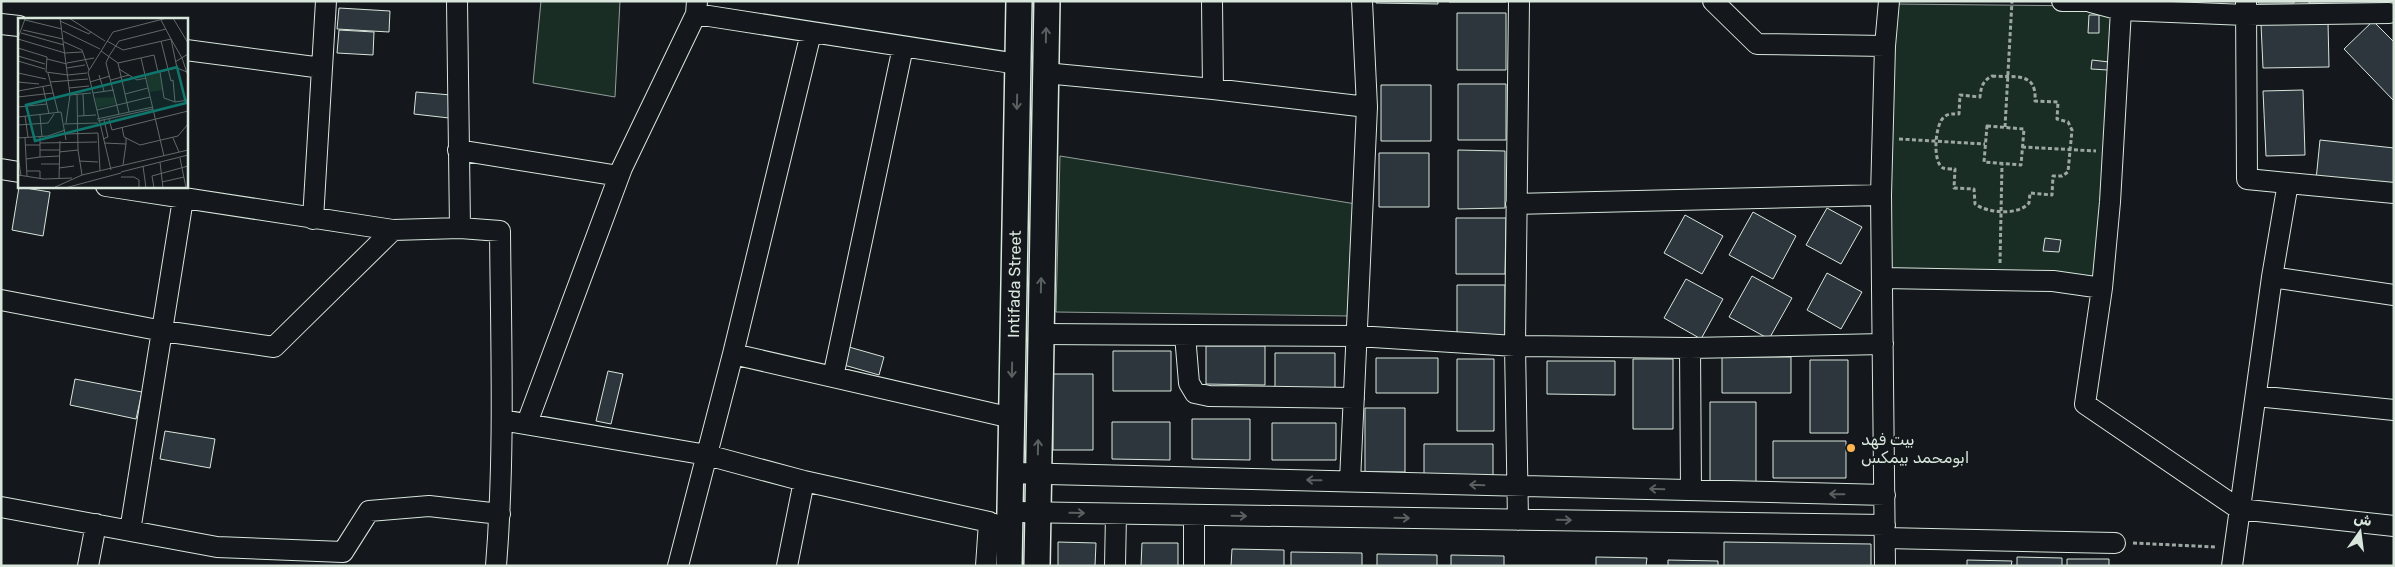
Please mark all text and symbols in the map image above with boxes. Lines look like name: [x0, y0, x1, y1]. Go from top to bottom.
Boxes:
inset map: [18, 18, 188, 188]
one-way arrow: [1041, 27, 1051, 43]
one-way arrow: [1012, 94, 1022, 110]
street label: Intifada Street: [1004, 230, 1025, 338]
one-way arrow: [1037, 277, 1046, 293]
one-way arrow: [1008, 362, 1017, 378]
place label: بيت فهد ابومحمد بيمكس: [1861, 430, 1969, 468]
one-way arrow: [1034, 439, 1043, 455]
marker: بيت فهد ابومحمد بيمكس: [1845, 442, 1857, 454]
one-way arrow: [1307, 476, 1323, 485]
one-way arrow: [1469, 480, 1485, 489]
one-way arrow: [1649, 485, 1665, 494]
one-way arrow: [1829, 489, 1845, 499]
north arrow: [2335, 507, 2385, 557]
one-way arrow: [1068, 508, 1084, 518]
text: ش: [2352, 509, 2374, 530]
one-way arrow: [1231, 511, 1247, 520]
one-way arrow: [1393, 513, 1409, 523]
one-way arrow: [1556, 516, 1572, 525]

